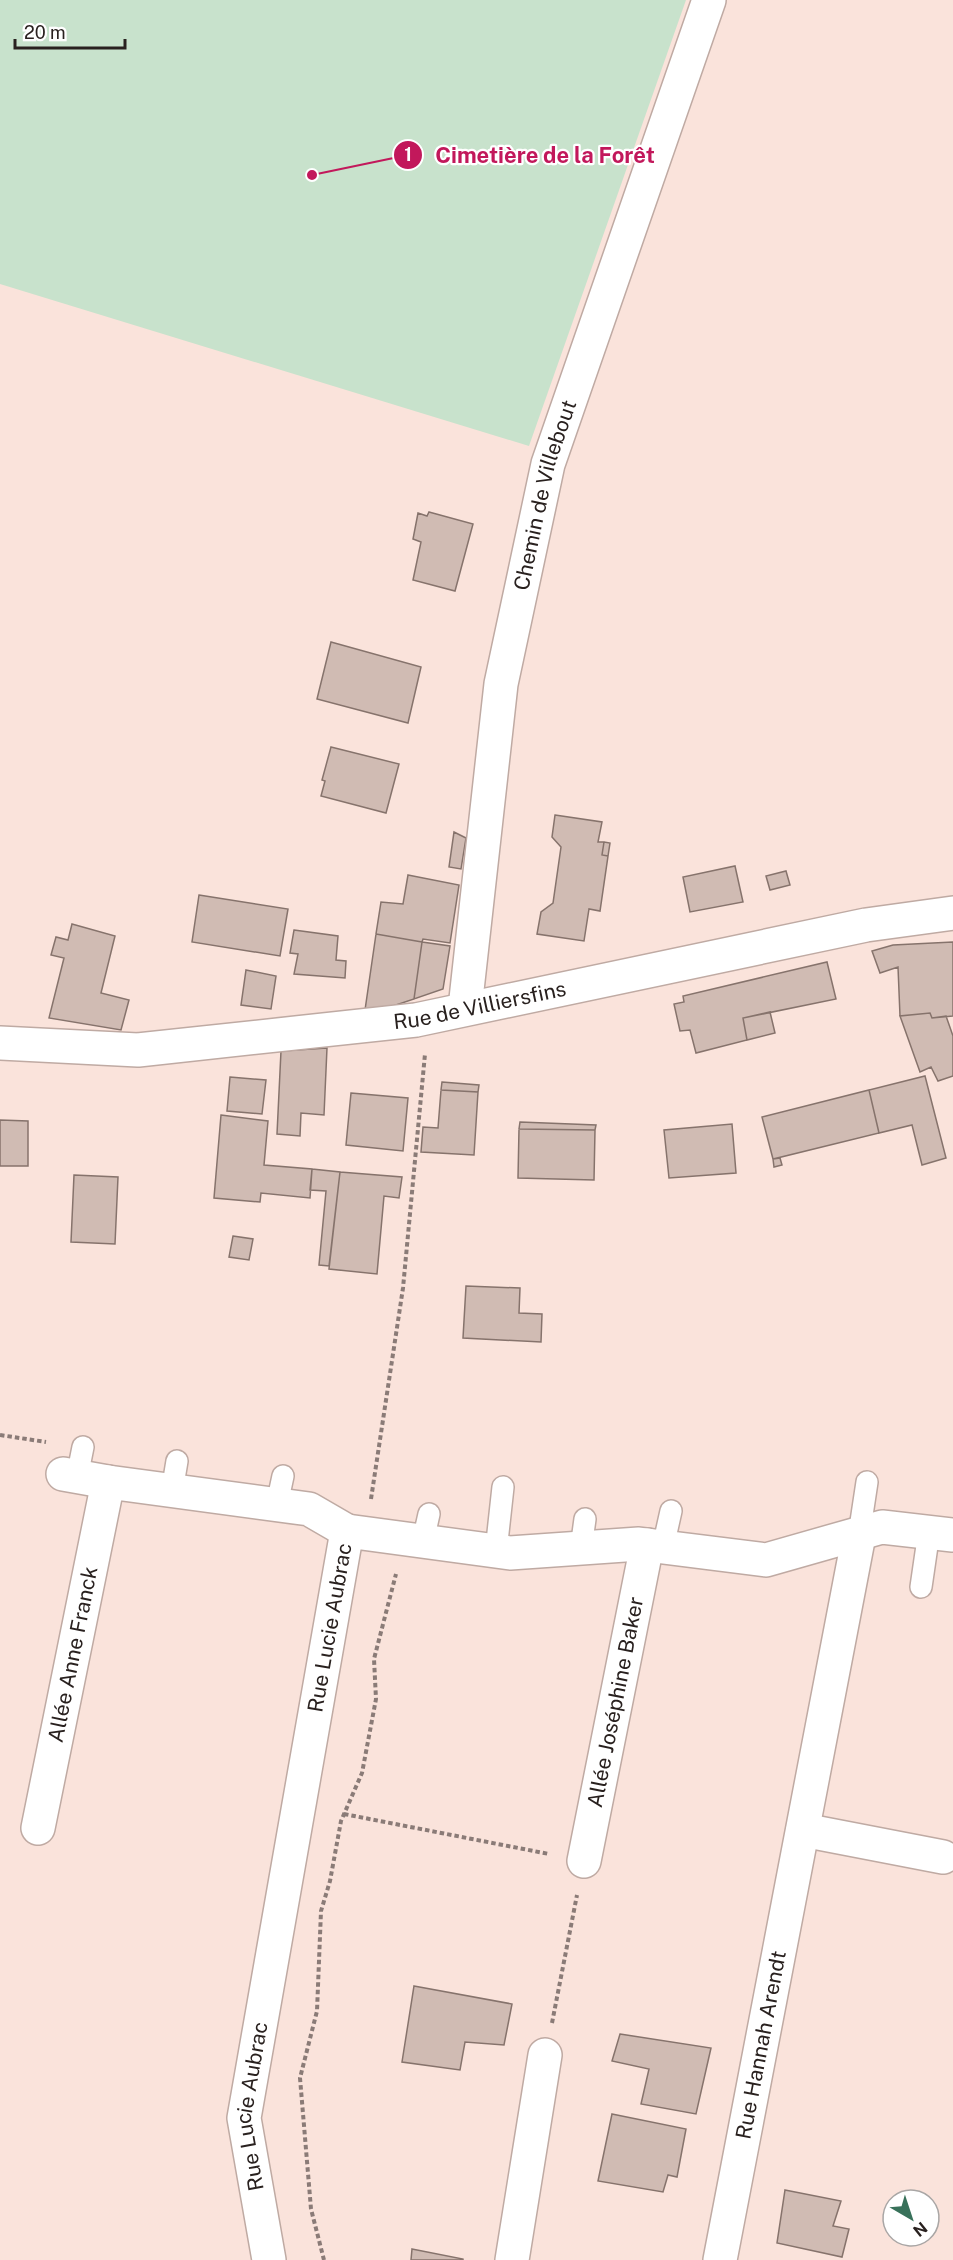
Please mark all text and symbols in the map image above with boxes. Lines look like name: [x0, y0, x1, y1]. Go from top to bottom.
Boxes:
scale bar: [15, 12, 124, 50]
text: 20 m: [24, 22, 66, 43]
callout: Cimetière de la Forêt: [393, 135, 667, 175]
text: Cimetière de la Forêt: [435, 142, 655, 168]
text: 1: [404, 144, 412, 165]
street label: Chemin de Villebout: [508, 396, 581, 593]
street label: Rue de Villiersfins: [392, 976, 568, 1034]
street label: Rue Lucie Aubrac: [302, 1541, 357, 1714]
street label: Allée Anne Franck: [43, 1564, 103, 1745]
street label: Allée Joséphine Baker: [582, 1595, 648, 1810]
street label: Rue Hannah Arendt: [730, 1948, 791, 2141]
street label: Rue Lucie Aubrac: [230, 2020, 273, 2193]
north arrow: [881, 2188, 941, 2248]
text: N: [909, 2218, 931, 2241]

